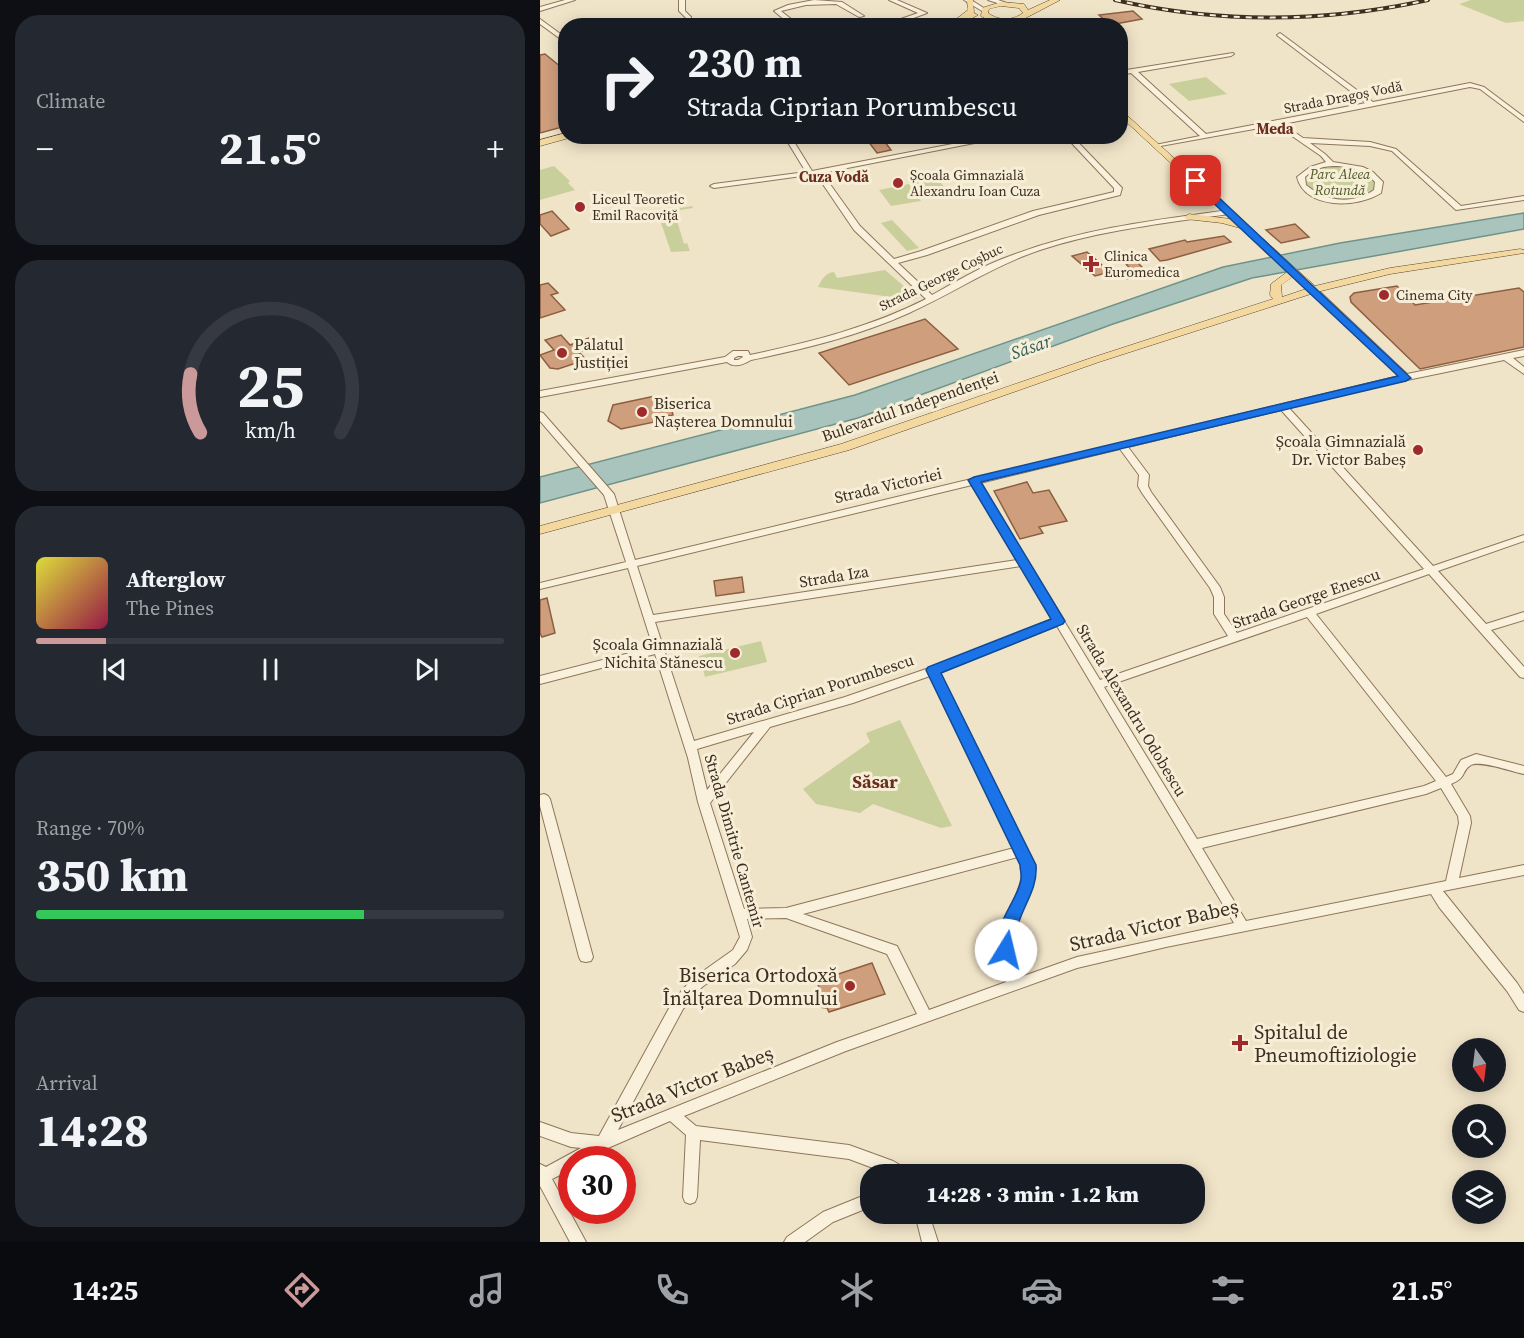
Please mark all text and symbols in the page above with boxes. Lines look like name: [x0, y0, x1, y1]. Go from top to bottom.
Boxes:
text: 230 m: [687, 33, 802, 91]
icon: right: [588, 42, 666, 120]
street label: Strada Dragoș Vodă: [1282, 76, 1405, 118]
text: Climate: [36, 87, 105, 115]
text: Strada Ciprian Porumbescu: [687, 88, 1017, 125]
text: 21.5°: [219, 117, 321, 179]
district label: Meda: [1256, 118, 1295, 139]
text: −: [36, 126, 54, 171]
text: +: [487, 126, 504, 171]
pin: [1170, 155, 1221, 206]
icon: arrive: [1179, 164, 1212, 197]
park label: Parc Aleea Rotundă: [1309, 164, 1371, 200]
place label: Școala Gimnazială Alexandru Ioan Cuza: [910, 165, 1041, 201]
district label: Cuza Vodă: [799, 166, 870, 187]
marker: Școala Gimnazială Alexandru Ioan Cuza: [891, 176, 905, 190]
place label: Liceul Teoretic Emil Racoviță: [592, 189, 685, 225]
marker: Liceul Teoretic Emil Racoviță: [573, 200, 587, 214]
street label: Strada George Coșbuc: [876, 238, 1006, 316]
place label: Clinica Euromedica: [1104, 246, 1181, 282]
marker: Clinica Euromedica: [1082, 255, 1100, 273]
place label: Cinema City: [1396, 285, 1473, 305]
marker: Cinema City: [1377, 288, 1391, 302]
water label: Săsar: [1007, 328, 1055, 365]
place label: Palatul Justiției: [573, 333, 629, 373]
text: 25: [236, 342, 304, 428]
marker: Palatul Justiției: [555, 346, 569, 360]
street label: Bulevardul Independenței: [819, 365, 1002, 447]
place label: Biserica Nașterea Domnului: [654, 392, 793, 432]
marker: Biserica Nașterea Domnului: [635, 405, 649, 419]
text: km/h: [244, 416, 296, 445]
place label: Școala Gimnazială Dr. Victor Babeș: [1276, 430, 1407, 470]
marker: Școala Gimnazială Dr. Victor Babeș: [1411, 443, 1425, 457]
street label: Strada Victoriei: [832, 462, 944, 508]
street label: Strada Iza: [798, 560, 871, 592]
street label: Strada George Enescu: [1229, 562, 1383, 634]
text: Afterglow: [126, 564, 226, 594]
text: The Pines: [126, 594, 214, 622]
street label: Strada Alexandru Odobescu: [1072, 620, 1192, 800]
place label: Școala Gimnazială Nichita Stănescu: [593, 633, 724, 673]
marker: Școala Gimnazială Nichita Stănescu: [728, 646, 742, 660]
street label: Strada Ciprian Porumbescu: [724, 648, 916, 730]
icon: previous: [98, 653, 131, 686]
icon: pause: [254, 653, 287, 686]
icon: next: [410, 653, 443, 686]
street label: Strada Dimitrie Cantemir: [700, 752, 770, 931]
district label: Săsar: [852, 769, 898, 794]
text: Range · 70%: [36, 814, 145, 842]
text: 350 km: [36, 844, 188, 906]
street label: Strada Victor Babeș: [1067, 892, 1241, 958]
position arrow: [974, 918, 1038, 982]
place label: Biserica Ortodoxă Înălțarea Domnului: [662, 961, 839, 1012]
marker: Biserica Ortodoxă Înălțarea Domnului: [843, 979, 857, 993]
place label: Spitalul de Pneumoftiziologie: [1254, 1018, 1417, 1069]
marker: Spitalul de Pneumoftiziologie: [1231, 1034, 1249, 1052]
north arrow: [1452, 1038, 1506, 1092]
map controls: [1452, 1038, 1506, 1224]
street label: Strada Victor Babeș: [607, 1039, 777, 1129]
text: Arrival: [36, 1069, 98, 1097]
text: 14:28: [36, 1099, 149, 1161]
button: search: [1452, 1104, 1506, 1158]
speed limit sign: 30: [558, 1146, 636, 1224]
button: layers: [1452, 1170, 1506, 1224]
text: 14:28 · 3 min · 1.2 km: [926, 1179, 1139, 1209]
icon: directions: [281, 1269, 323, 1311]
icon: music: [466, 1269, 508, 1311]
icon: phone: [651, 1269, 693, 1311]
icon: climate: [836, 1269, 878, 1311]
icon: car: [1021, 1269, 1063, 1311]
icon: filters: [1207, 1269, 1249, 1311]
text: 14:25: [72, 1272, 138, 1309]
text: 21.5°: [1392, 1272, 1452, 1309]

